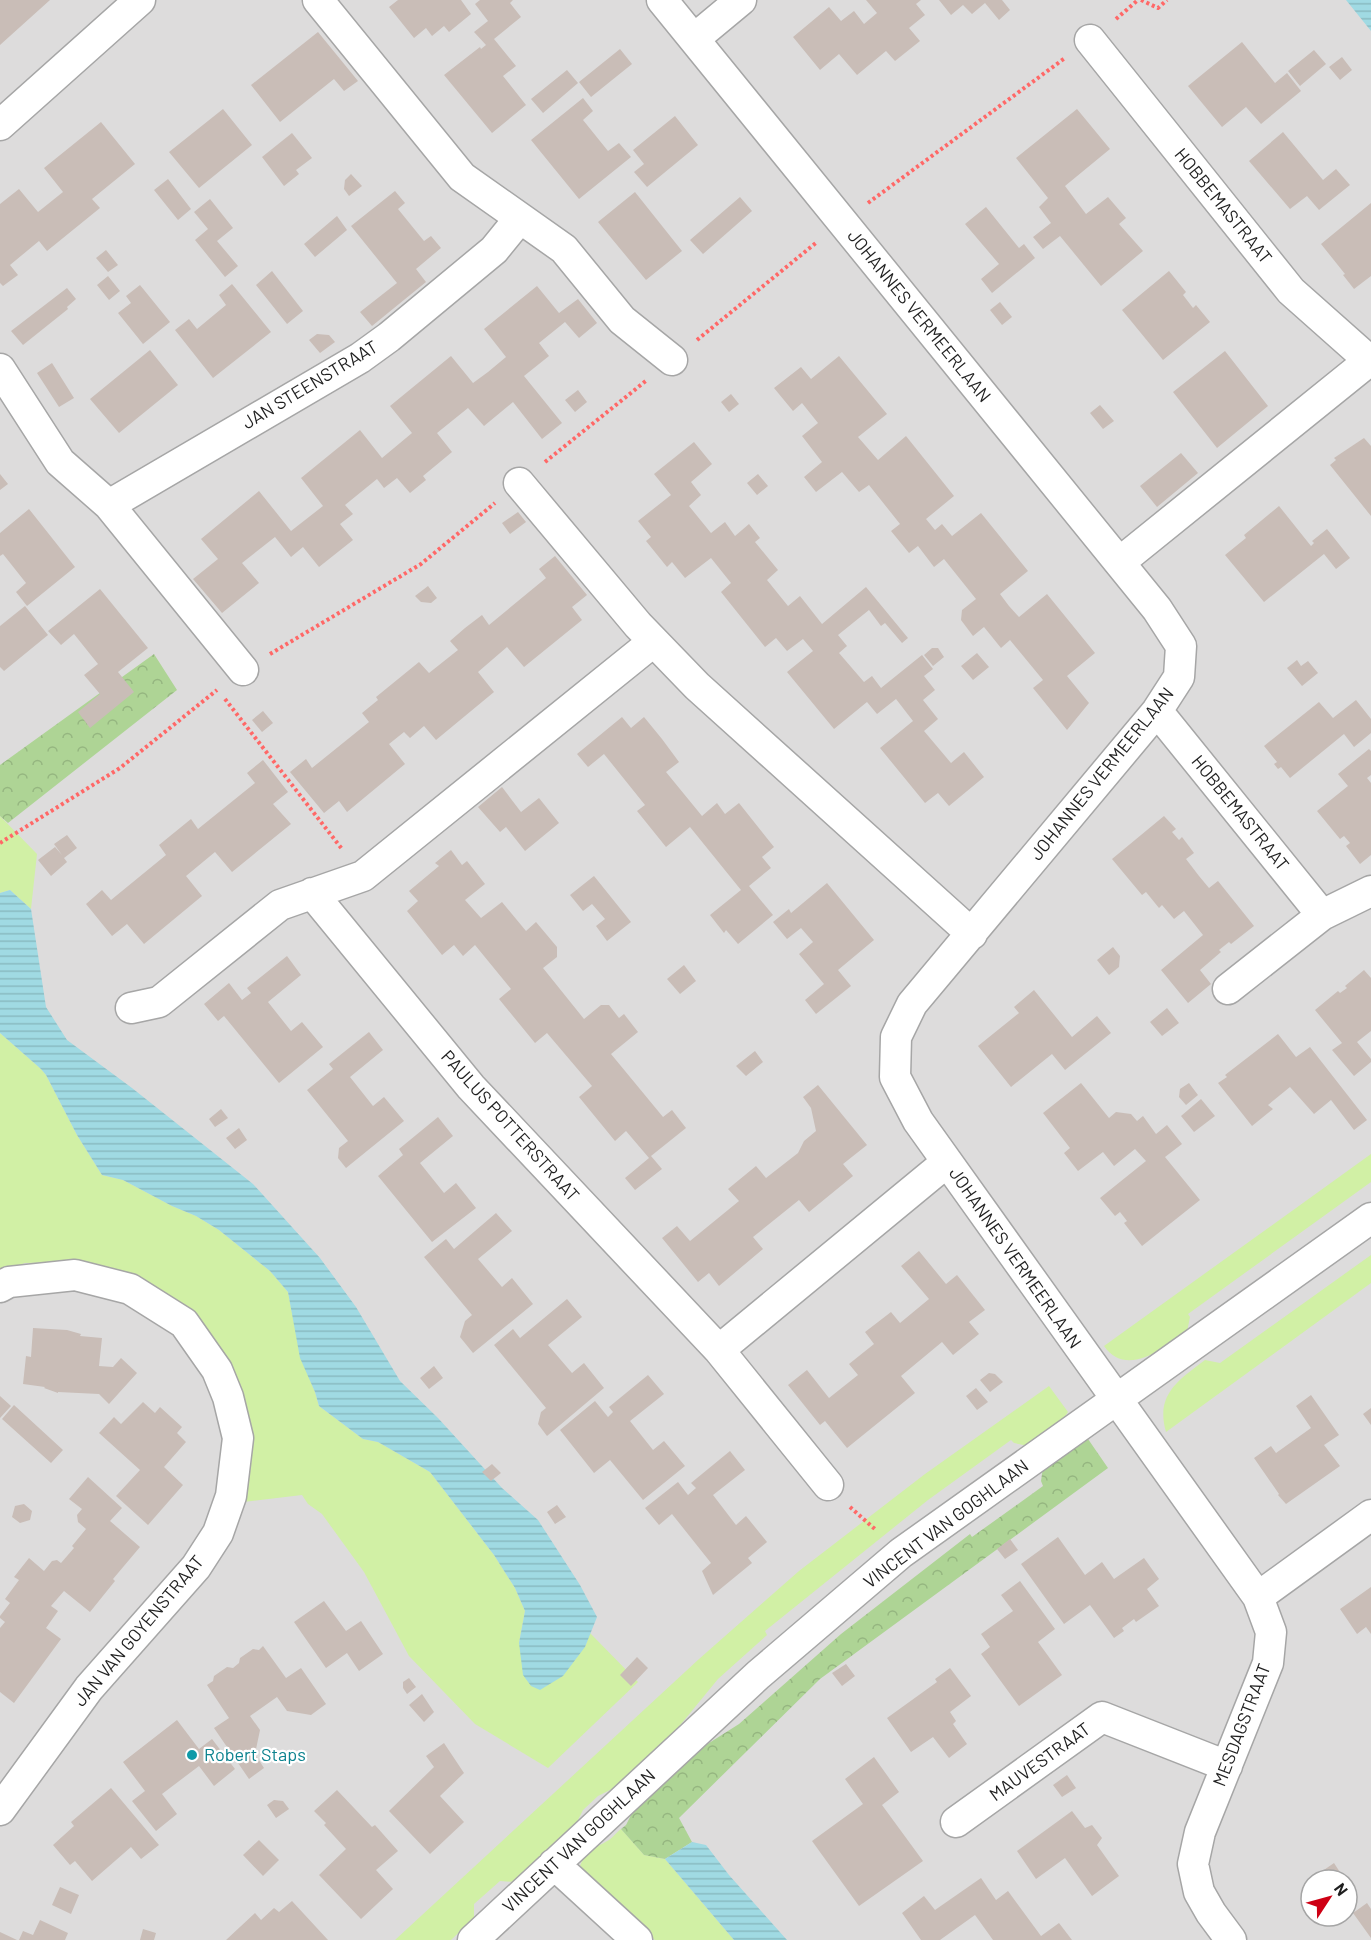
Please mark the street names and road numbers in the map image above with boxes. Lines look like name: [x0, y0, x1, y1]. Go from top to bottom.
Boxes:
street label: HOBBEMASTRAAT: [1170, 143, 1277, 268]
street label: JOHANNES VERMEERLAAN: [843, 225, 996, 406]
street label: JAN STEENSTRAAT: [238, 335, 381, 433]
street label: JOHANNES VERMEERLAAN: [1025, 683, 1178, 864]
street label: HOBBEMASTRAAT: [1187, 750, 1294, 875]
street label: PAULUS POTTERSTRAAT: [437, 1045, 584, 1205]
street label: JOHANNES VERMEERLAAN: [945, 1163, 1087, 1352]
street label: VINCENT VAN GOGHLAAN: [859, 1454, 1032, 1592]
street label: JAN VAN GOYENSTRAAT: [69, 1550, 208, 1710]
street label: MESDAGSTRAAT: [1208, 1660, 1275, 1789]
street label: MAUVESTRAAT: [985, 1717, 1094, 1805]
street label: VINCENT VAN GOGHLAAN: [497, 1764, 659, 1917]

